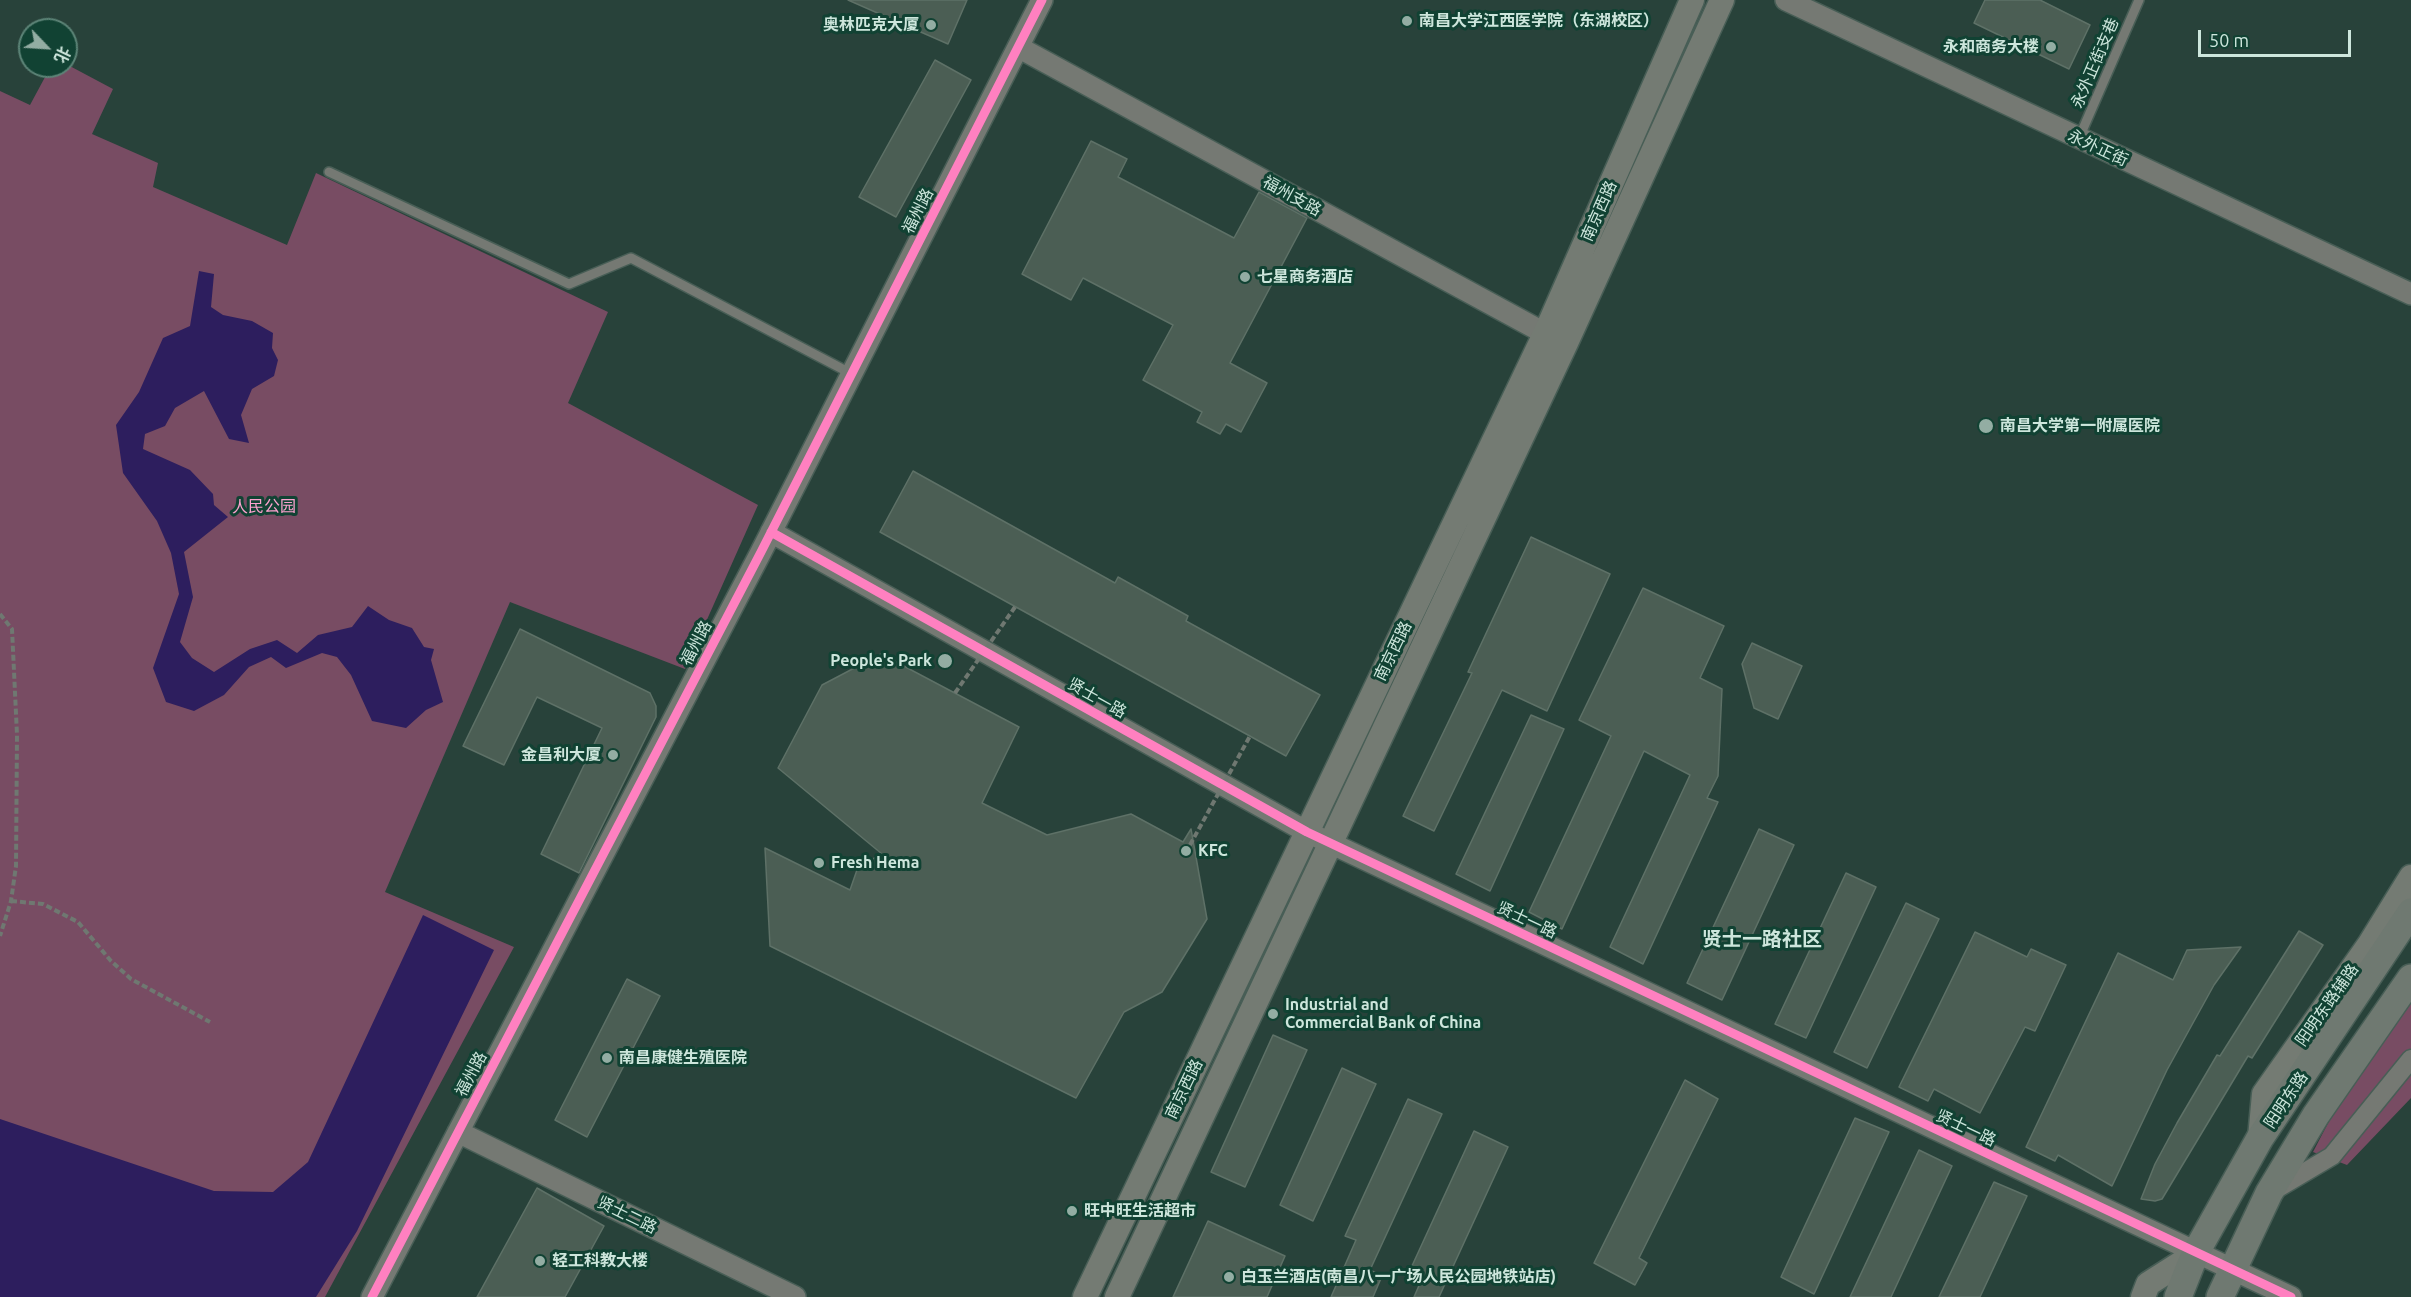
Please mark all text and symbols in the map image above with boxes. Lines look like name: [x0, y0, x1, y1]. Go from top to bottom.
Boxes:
place label: 南昌大学江西医学院（东湖校区）: [1419, 11, 1659, 31]
marker: 南昌大学江西医学院（东湖校区）: [1400, 14, 1414, 28]
place label: 奥林匹克大厦: [823, 15, 919, 35]
street label: 永外正街支巷: [2067, 15, 2123, 111]
north arrow: [18, 18, 78, 78]
marker: 奥林匹克大厦: [924, 18, 938, 32]
scale bar: [2201, 18, 2354, 56]
text: 50 m: [2209, 30, 2249, 50]
place label: 永和商务大楼: [1943, 37, 2039, 57]
marker: 永和商务大楼: [2044, 40, 2058, 54]
text: 北: [51, 44, 74, 66]
street label: 永外正街: [2065, 126, 2131, 170]
street label: 福州支路: [1259, 172, 1325, 220]
street label: 南京西路: [1577, 178, 1621, 244]
street label: 福州路: [899, 185, 937, 237]
place label: 七星商务酒店: [1257, 267, 1353, 287]
marker: 七星商务酒店: [1238, 270, 1252, 284]
place label: 南昌大学第一附属医院: [2000, 416, 2160, 436]
marker: 南昌大学第一附属医院: [1977, 417, 1995, 435]
park label: 人民公园: [232, 497, 296, 517]
street label: 福州路: [676, 617, 716, 669]
street label: 南京西路: [1370, 618, 1416, 684]
place label: People's Park: [830, 651, 932, 671]
marker: People's Park: [936, 652, 954, 670]
street label: 贤士一路: [1064, 674, 1130, 722]
place label: 金昌利大厦: [521, 745, 601, 765]
marker: 金昌利大厦: [606, 748, 620, 762]
place label: KFC: [1198, 841, 1228, 861]
marker: KFC: [1179, 844, 1193, 858]
place label: Fresh Hema: [831, 853, 919, 873]
marker: Fresh Hema: [812, 856, 826, 870]
street label: 贤士一路: [1494, 898, 1560, 942]
district label: 贤士一路社区: [1702, 927, 1822, 951]
street label: 阳明东路辅路: [2292, 960, 2362, 1050]
place label: Industrial and Commercial Bank of China: [1285, 995, 1481, 1033]
marker: Industrial and Commercial Bank of China: [1266, 1007, 1280, 1021]
street label: 福州路: [451, 1048, 491, 1100]
place label: 南昌康健生殖医院: [619, 1048, 747, 1068]
marker: 南昌康健生殖医院: [600, 1051, 614, 1065]
street label: 南京西路: [1161, 1056, 1207, 1122]
street label: 阳明东路: [2260, 1068, 2312, 1132]
street label: 贤士一路: [1933, 1106, 1999, 1150]
street label: 贤士二路: [594, 1192, 660, 1238]
place label: 旺中旺生活超市: [1084, 1201, 1196, 1221]
marker: 旺中旺生活超市: [1065, 1204, 1079, 1218]
place label: 轻工科教大楼: [552, 1251, 648, 1271]
marker: 轻工科教大楼: [533, 1254, 547, 1268]
place label: 白玉兰酒店(南昌八一广场人民公园地铁站店): [1241, 1267, 1556, 1287]
marker: 白玉兰酒店(南昌八一广场人民公园地铁站店): [1222, 1270, 1236, 1284]

